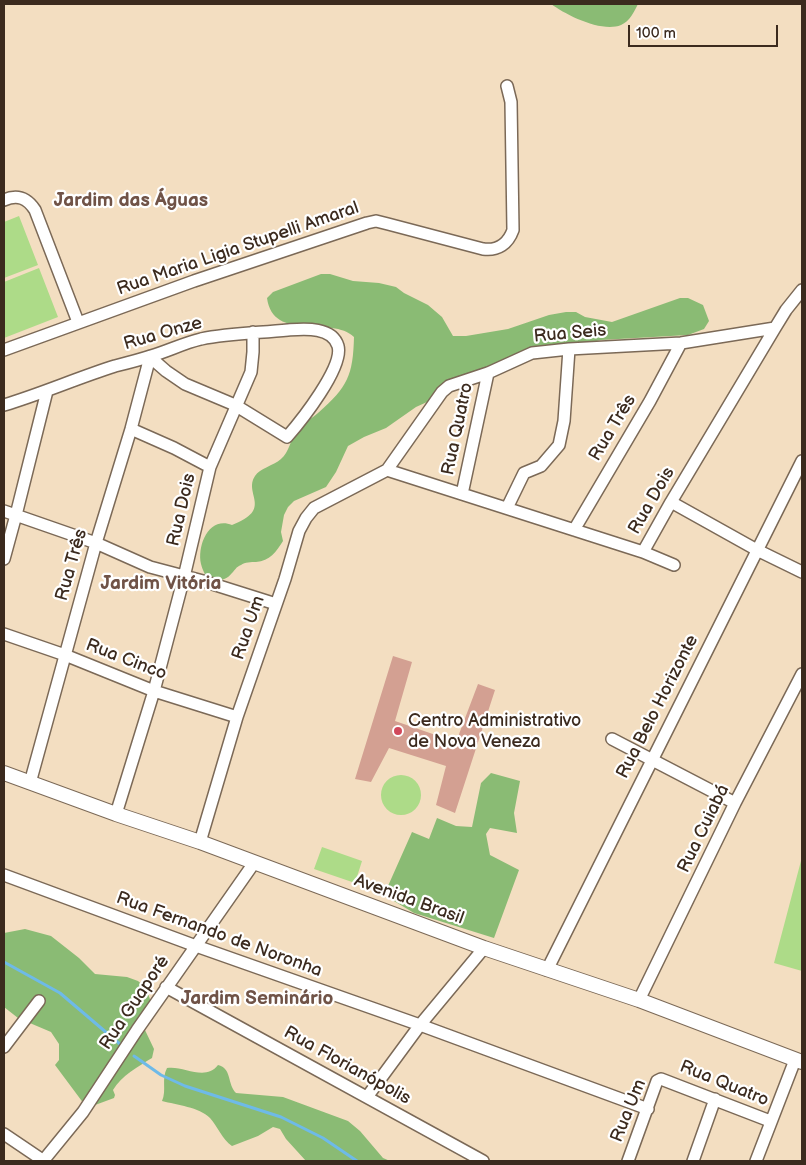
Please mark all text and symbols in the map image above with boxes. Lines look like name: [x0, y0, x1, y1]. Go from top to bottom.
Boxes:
scale bar: [631, 15, 781, 47]
text: 100 m: [636, 24, 676, 43]
district label: Jardim das Águas: [54, 190, 208, 212]
street label: Rua Maria Ligia Stupelli Amaral: [114, 197, 362, 301]
street label: Rua Onze: [121, 312, 205, 356]
street label: Rua Seis: [533, 320, 607, 348]
street label: Rua Quatro: [438, 381, 478, 477]
street label: Rua Três: [585, 391, 641, 465]
street label: Rua Dois: [624, 464, 680, 538]
street label: Rua Dois: [163, 471, 201, 549]
street label: Rua Três: [51, 527, 93, 603]
district label: Jardim Vitória: [101, 573, 221, 595]
street label: Rua Um: [228, 593, 270, 663]
street label: Rua Belo Horizonte: [612, 632, 704, 782]
street label: Rua Cinco: [83, 635, 169, 685]
place label: Centro Administrativo de Nova Veneza: [408, 710, 581, 752]
marker: Centro Administrativo de Nova Veneza: [392, 725, 404, 737]
street label: Rua Cuiabá: [673, 781, 735, 877]
street label: Avenida Brasil: [351, 870, 467, 930]
street label: Rua Fernando de Noronha: [113, 888, 325, 982]
street label: Rua Guaporé: [96, 952, 174, 1054]
district label: Jardim Seminário: [181, 988, 333, 1010]
street label: Rua Florianópolis: [280, 1022, 414, 1110]
street label: Rua Quatro: [676, 1056, 772, 1112]
street label: Rua Um: [607, 1076, 651, 1146]

